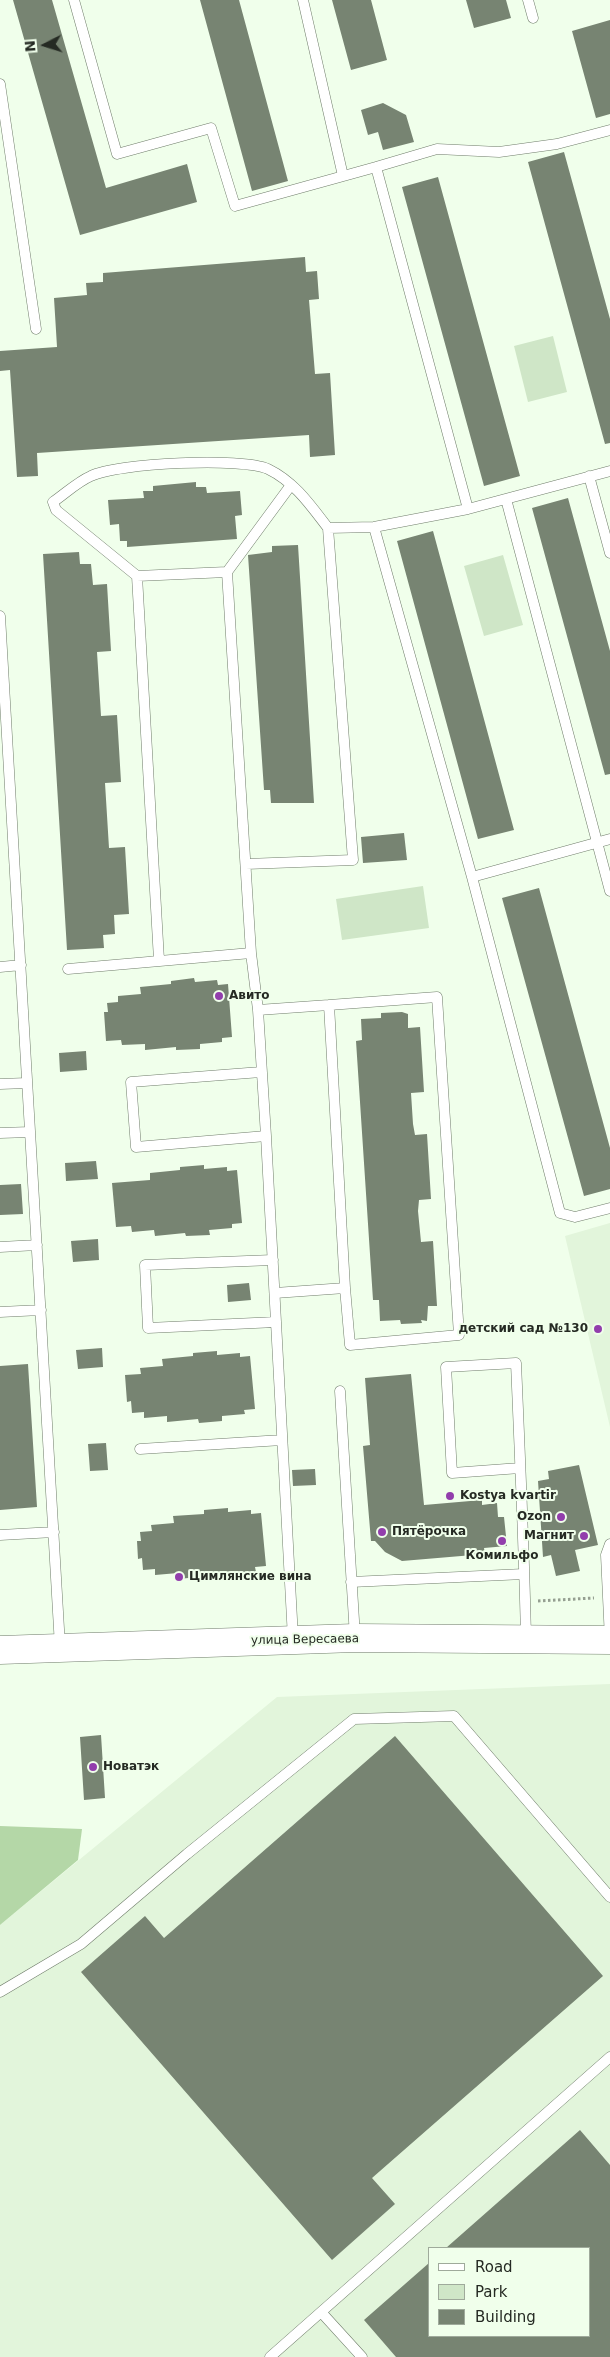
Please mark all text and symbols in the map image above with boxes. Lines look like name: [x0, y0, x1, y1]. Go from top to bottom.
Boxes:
north arrow: [20, 20, 70, 70]
text: N: [22, 40, 39, 53]
place label: Авито: [229, 989, 269, 1003]
marker: Авито: [213, 990, 225, 1002]
place label: детский сад №130: [458, 1322, 588, 1336]
marker: детский сад №130: [592, 1323, 604, 1335]
place label: Kostya kvartir: [460, 1489, 556, 1503]
marker: Kostya kvartir: [444, 1490, 456, 1502]
place label: Ozon: [517, 1510, 551, 1524]
marker: Ozon: [555, 1511, 567, 1523]
place label: Пятёрочка: [392, 1525, 466, 1539]
marker: Пятёрочка: [376, 1526, 388, 1538]
place label: Магнит: [524, 1529, 574, 1543]
marker: Магнит: [578, 1530, 590, 1542]
marker: Комильфо: [496, 1535, 508, 1547]
place label: Комильфо: [466, 1549, 538, 1563]
place label: Цимлянские вина: [189, 1570, 312, 1584]
marker: Цимлянские вина: [173, 1571, 185, 1583]
street label: улица Вересаева: [251, 1632, 359, 1648]
place label: Новатэк: [103, 1760, 159, 1774]
marker: Новатэк: [87, 1761, 99, 1773]
legend: [428, 2247, 590, 2337]
text: Road: [475, 2258, 513, 2276]
text: Park: [475, 2283, 507, 2301]
text: Building: [475, 2308, 536, 2326]

